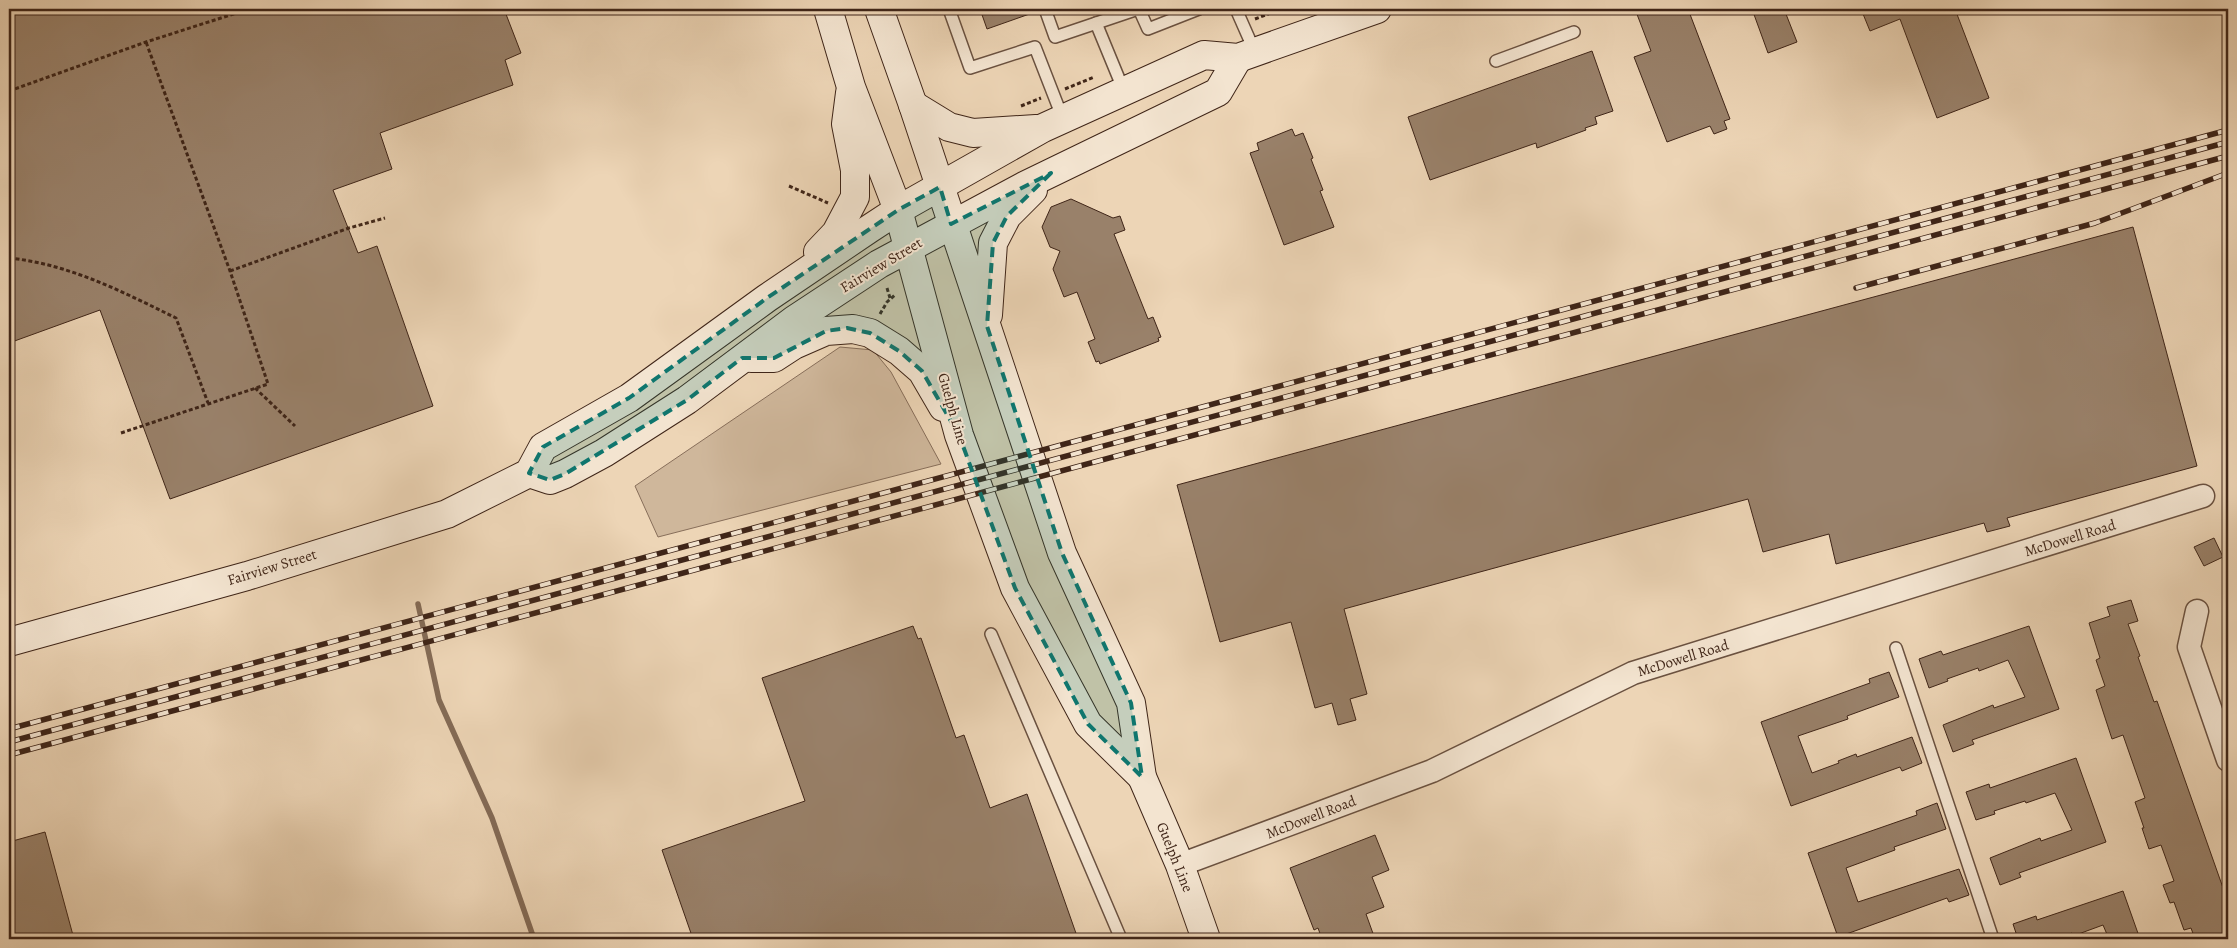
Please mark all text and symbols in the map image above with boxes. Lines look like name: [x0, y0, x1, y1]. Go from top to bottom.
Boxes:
street label: Fairview Street: [836, 233, 926, 297]
street label: Guelph Line: [933, 371, 973, 448]
street label: McDowell Road: [2022, 514, 2119, 561]
street label: Fairview Street: [225, 544, 319, 590]
street label: McDowell Road: [1635, 634, 1732, 681]
street label: McDowell Road: [1263, 790, 1360, 843]
street label: Guelph Line: [1152, 819, 1198, 895]

